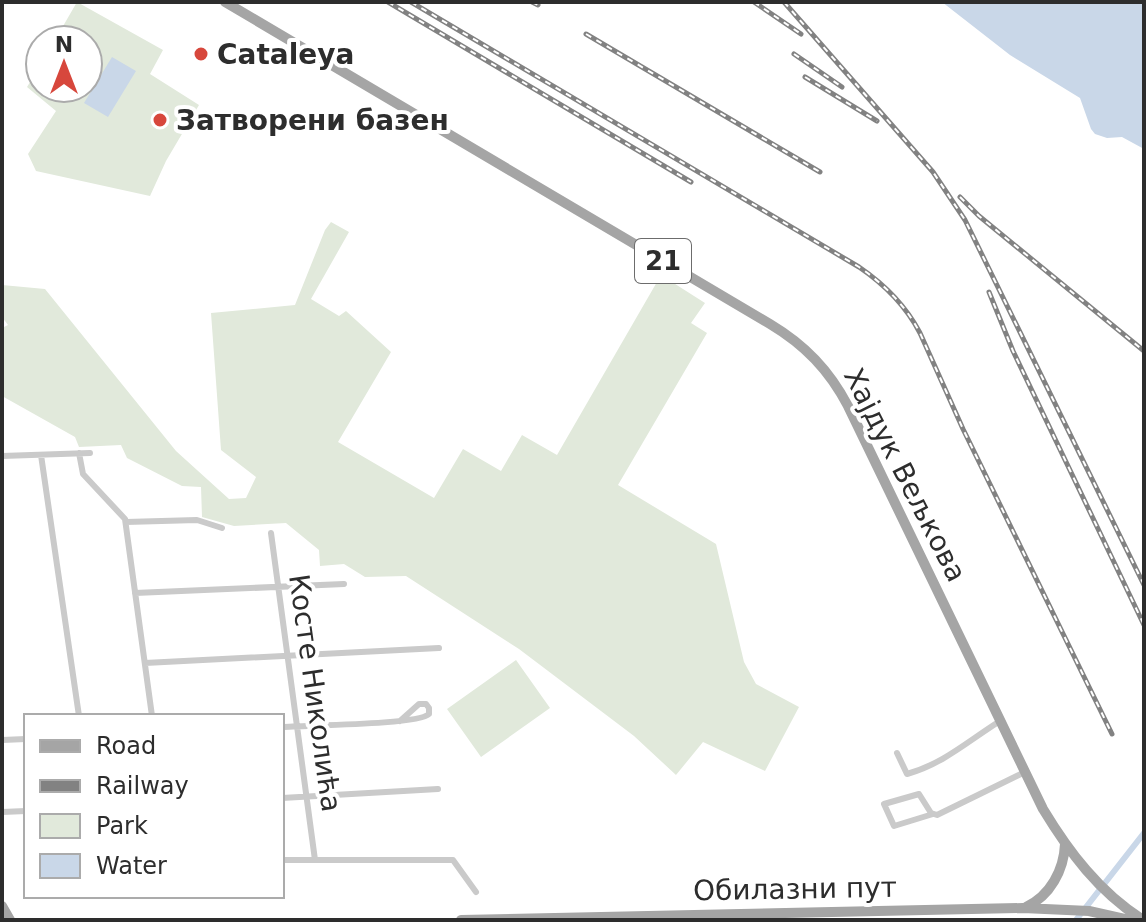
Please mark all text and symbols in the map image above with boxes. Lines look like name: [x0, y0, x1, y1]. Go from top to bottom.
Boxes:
north arrow: [24, 24, 104, 104]
text: N: [55, 32, 73, 57]
place label: Cataleya: [217, 38, 354, 71]
marker: Cataleya: [192, 45, 210, 63]
place label: Затворени базен: [176, 104, 449, 137]
marker: Затворени базен: [151, 111, 169, 129]
road number: 21: [635, 239, 691, 283]
street label: Хајдук Вељкова: [837, 363, 973, 587]
street label: Косте Николића: [282, 572, 348, 814]
legend: [24, 714, 284, 898]
text: Road: [96, 732, 156, 760]
text: Railway: [96, 772, 189, 800]
text: Park: [96, 812, 148, 840]
text: Water: [96, 852, 167, 880]
street label: Обилазни пут: [693, 871, 897, 907]

